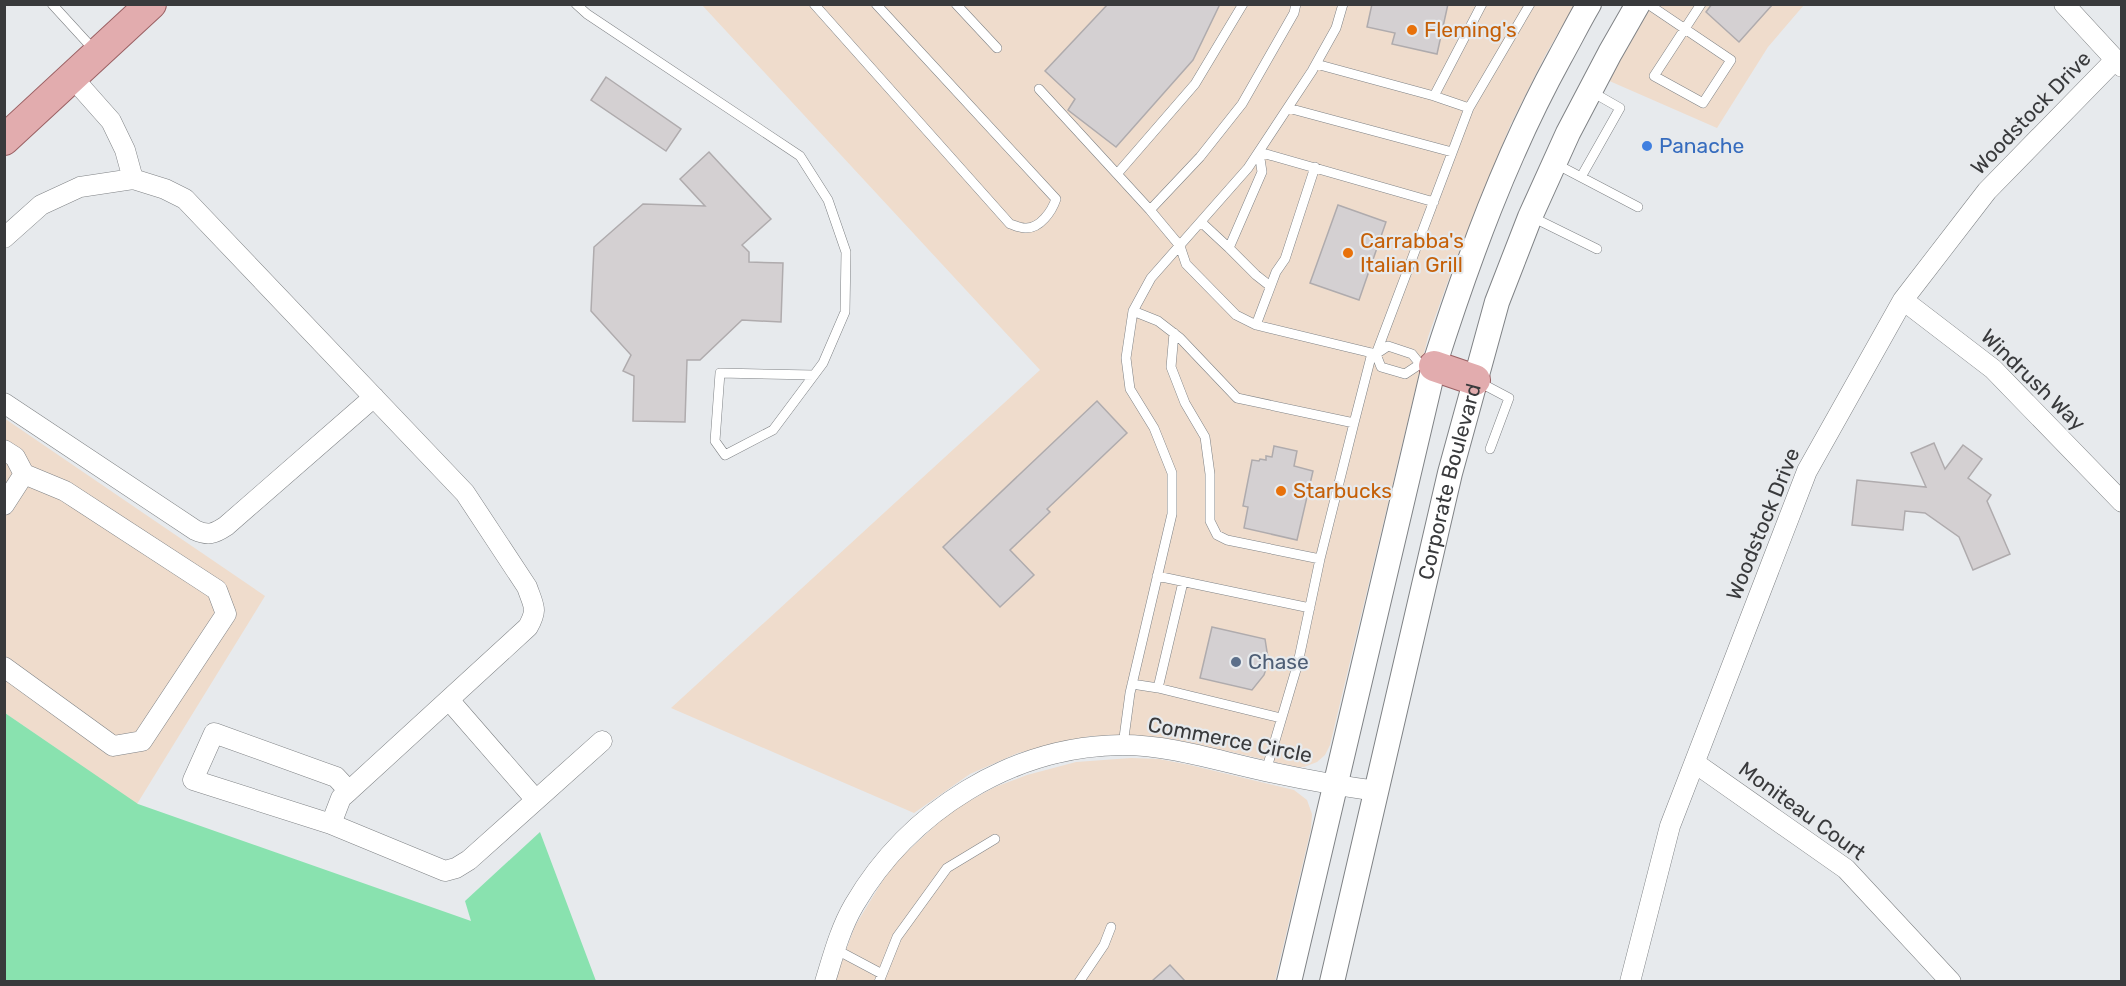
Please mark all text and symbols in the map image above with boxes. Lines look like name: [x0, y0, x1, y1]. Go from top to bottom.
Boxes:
place label: Fleming's: [1424, 17, 1517, 42]
marker: Fleming's: [1405, 23, 1419, 37]
street label: Woodstock Drive: [1965, 46, 2096, 180]
place label: Panache: [1659, 133, 1744, 158]
marker: Panache: [1640, 139, 1654, 153]
place label: Carrabba's Italian Grill: [1360, 228, 1464, 277]
marker: Carrabba's Italian Grill: [1341, 246, 1355, 260]
street label: Windrush Way: [1976, 324, 2091, 436]
street label: Corporate Boulevard: [1413, 381, 1486, 582]
street label: Woodstock Drive: [1721, 444, 1804, 604]
place label: Starbucks: [1293, 478, 1392, 503]
marker: Starbucks: [1274, 484, 1288, 498]
place label: Chase: [1248, 649, 1309, 674]
marker: Chase: [1229, 655, 1243, 669]
street label: Commerce Circle: [1146, 711, 1314, 768]
street label: Moniteau Court: [1734, 756, 1871, 865]

